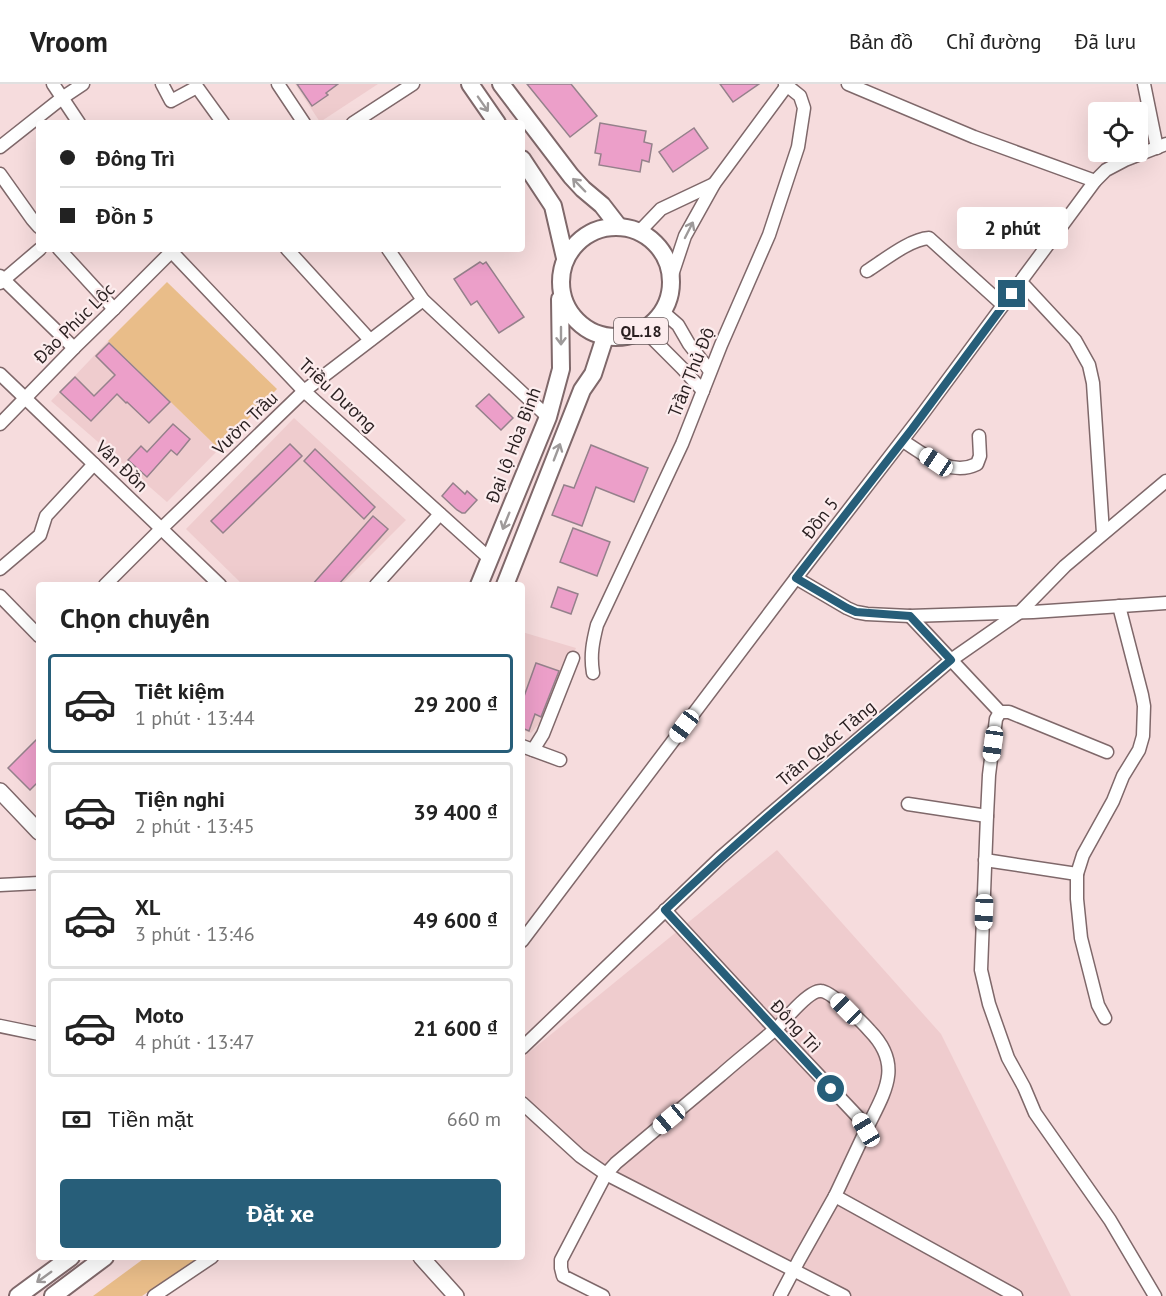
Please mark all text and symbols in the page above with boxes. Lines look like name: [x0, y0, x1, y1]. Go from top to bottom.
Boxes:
text: Vroom: [30, 23, 108, 60]
text: Bản đồ: [849, 28, 913, 55]
text: Chỉ đường: [946, 28, 1042, 55]
text: Đã lưu: [1075, 28, 1136, 55]
one-way arrow: [477, 95, 489, 111]
map controls: [1088, 102, 1148, 162]
button: locate: [1088, 102, 1148, 162]
text: Đông Trì: [96, 144, 175, 172]
one-way arrow: [572, 177, 587, 192]
text: Đồn 5: [96, 202, 154, 230]
callout: 2 phút: [956, 207, 1068, 249]
text: 2 phút: [985, 215, 1040, 241]
one-way arrow: [683, 222, 695, 239]
street label: Đào Phúc Lộc: [28, 278, 119, 369]
route end: [998, 280, 1025, 307]
road number: QL.18: [614, 318, 668, 344]
street label: Trần Thủ Độ: [663, 324, 719, 420]
one-way arrow: [555, 325, 566, 345]
street label: Triều Dương: [294, 353, 382, 437]
street label: Đại lộ Hòa Bình: [480, 384, 546, 507]
street label: Vườn Trầu: [207, 386, 283, 460]
street label: Vân Đồn: [90, 435, 153, 497]
one-way arrow: [553, 444, 564, 462]
car: [916, 444, 956, 480]
street label: Đồn 5: [796, 493, 843, 544]
one-way arrow: [500, 511, 511, 529]
text: Chọn chuyến: [60, 601, 210, 635]
icon: car: [63, 677, 117, 731]
text: Tiết kiệm: [135, 677, 225, 705]
text: 29 200 ₫: [413, 690, 498, 718]
street label: Trần Quốc Tảng: [772, 695, 880, 791]
text: 1 phút · 13:44: [135, 705, 255, 731]
car: [666, 706, 702, 746]
car: [982, 725, 1004, 763]
icon: car: [63, 785, 117, 839]
text: Tiện nghi: [135, 785, 225, 813]
text: 39 400 ₫: [413, 798, 498, 826]
text: 2 phút · 13:45: [135, 813, 255, 839]
icon: car: [63, 893, 117, 947]
text: XL: [135, 893, 160, 921]
car: [974, 894, 994, 930]
text: 49 600 ₫: [413, 906, 498, 934]
text: 3 phút · 13:46: [135, 921, 255, 947]
car: [827, 990, 865, 1028]
street label: Đông Trì: [765, 994, 826, 1057]
icon: car: [63, 1001, 117, 1055]
text: Moto: [135, 1001, 184, 1029]
text: 21 600 ₫: [413, 1014, 498, 1042]
text: 4 phút · 13:47: [135, 1029, 255, 1055]
route start: [817, 1075, 844, 1102]
car: [649, 1101, 689, 1137]
icon: cash: [60, 1103, 93, 1136]
text: Tiền mặt: [108, 1105, 194, 1133]
text: 660 m: [447, 1106, 501, 1132]
car: [849, 1110, 883, 1150]
button: Đặt xe: [60, 1179, 501, 1248]
one-way arrow: [37, 1270, 53, 1283]

